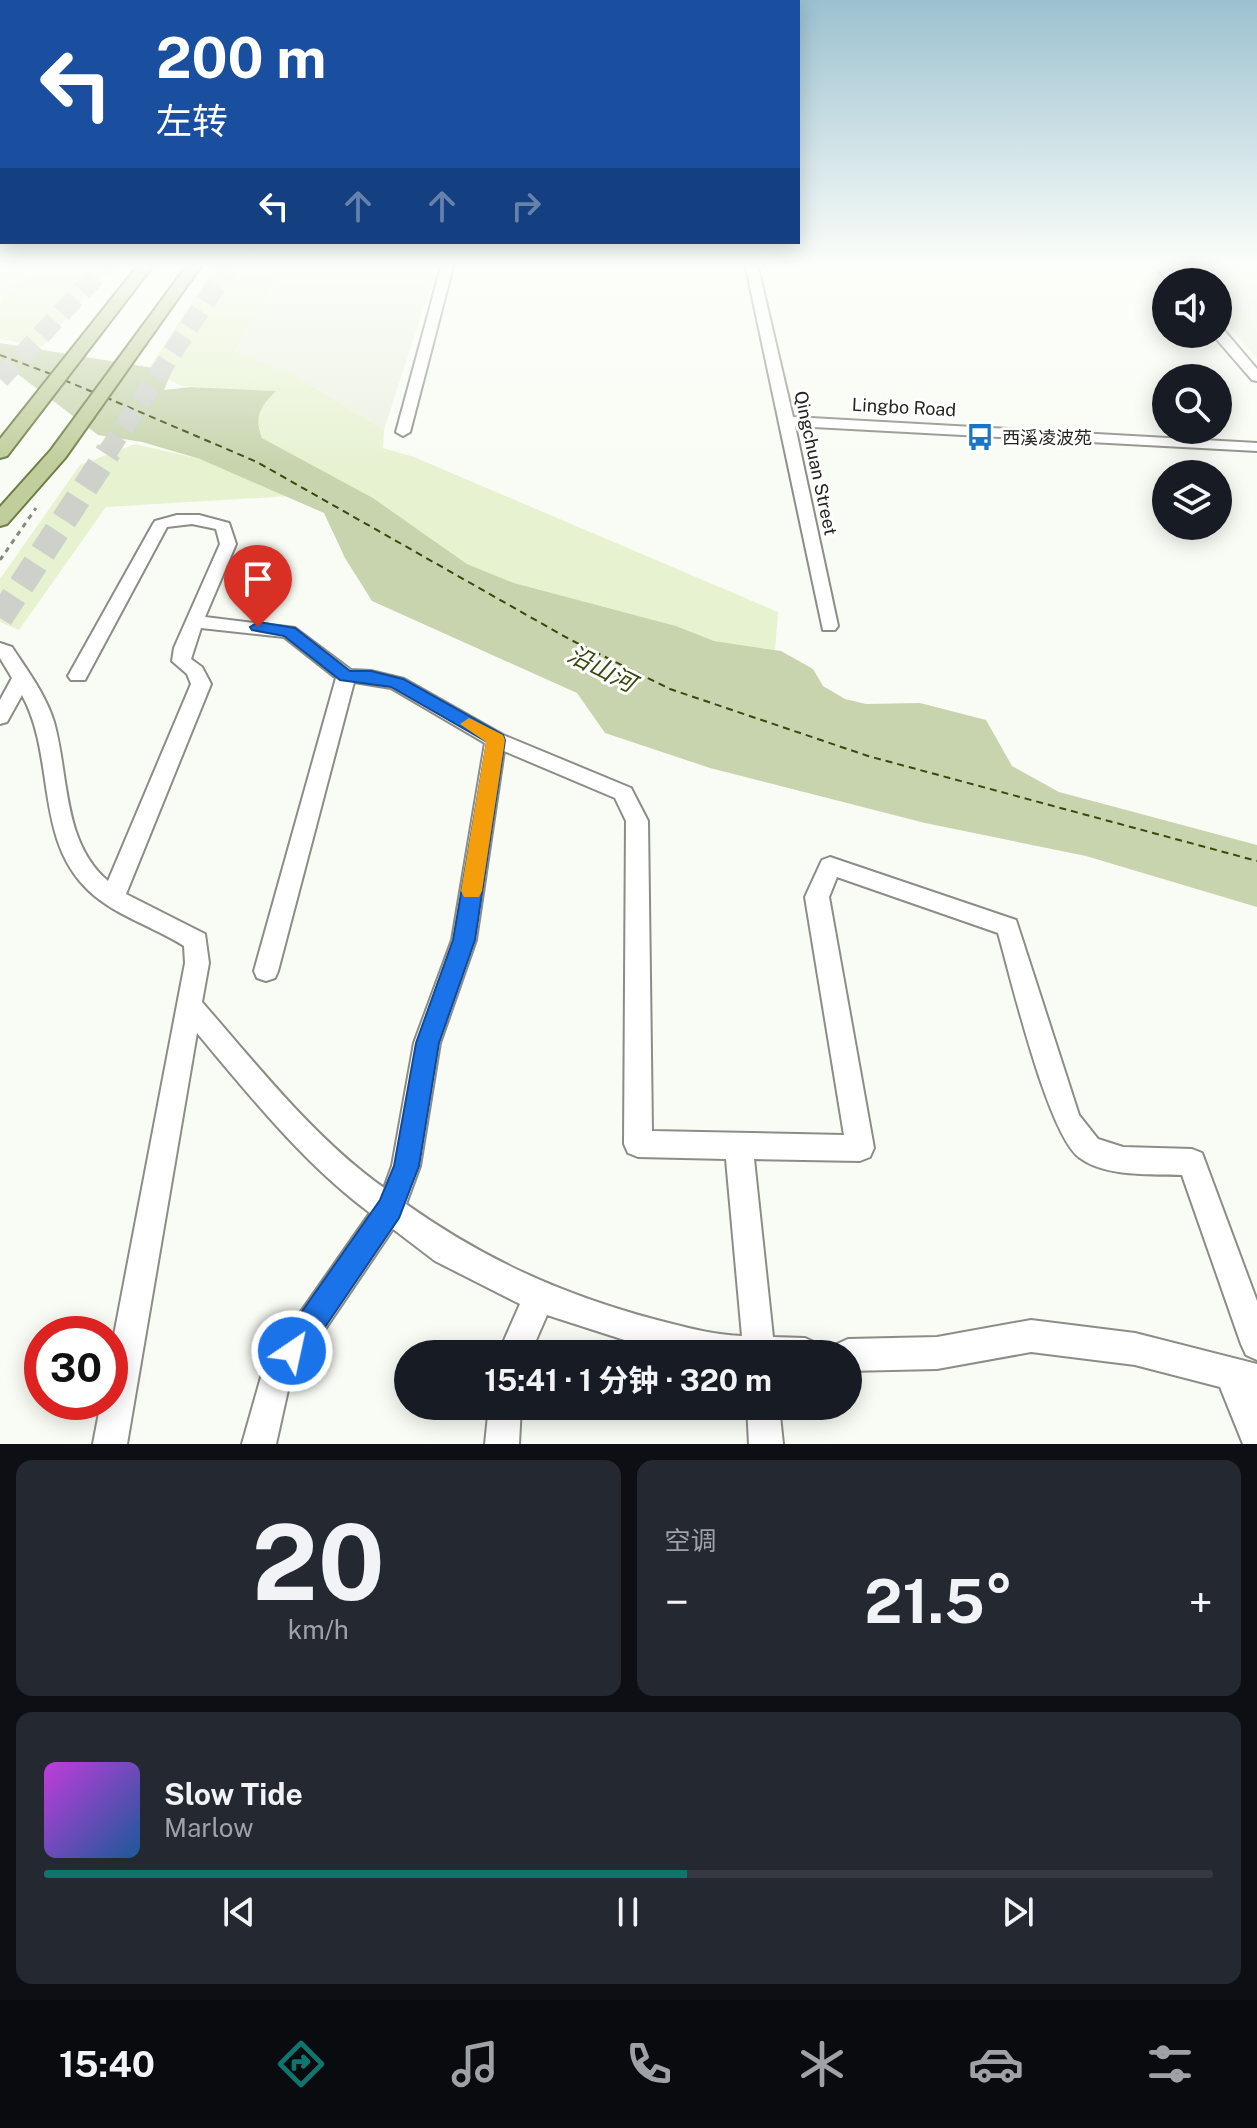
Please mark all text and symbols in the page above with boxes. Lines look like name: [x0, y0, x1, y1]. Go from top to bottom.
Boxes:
text: 200 m: [156, 25, 326, 91]
icon: left: [24, 32, 128, 136]
text: 左转: [156, 100, 228, 142]
icon: left: [252, 184, 296, 228]
icon: ahead: [336, 184, 380, 228]
icon: ahead: [420, 184, 464, 228]
icon: right: [504, 184, 548, 228]
map controls: [1152, 268, 1232, 540]
button: sound: [1152, 268, 1232, 348]
button: search: [1152, 364, 1232, 444]
street label: Qingchuan Street: [790, 389, 842, 537]
street label: Lingbo Road: [851, 394, 957, 420]
bus stop icon: 西溪凌波苑: [965, 422, 995, 452]
place label: 西溪凌波苑: [1002, 427, 1092, 448]
button: layers: [1152, 460, 1232, 540]
pin: [224, 545, 292, 627]
icon: arrive: [236, 557, 280, 601]
water label: 沿山河: [564, 639, 644, 699]
position arrow: [250, 1309, 334, 1393]
speed limit sign: 30: [24, 1316, 128, 1420]
text: 15:41 · 1 分钟 · 320 m: [484, 1362, 772, 1398]
text: 20: [252, 1501, 385, 1623]
text: 空调: [665, 1525, 717, 1556]
text: 21.5°: [864, 1566, 1013, 1637]
text: −: [665, 1576, 689, 1628]
text: +: [1189, 1576, 1213, 1628]
text: km/h: [288, 1614, 349, 1645]
text: Slow Tide: [164, 1776, 303, 1812]
text: Marlow: [164, 1812, 254, 1843]
icon: previous: [217, 1890, 261, 1934]
icon: pause: [606, 1890, 650, 1934]
icon: next: [996, 1890, 1040, 1934]
icon: directions: [273, 2036, 329, 2092]
icon: music: [447, 2036, 503, 2092]
icon: phone: [621, 2036, 677, 2092]
icon: climate: [794, 2036, 850, 2092]
icon: car: [968, 2036, 1024, 2092]
icon: filters: [1142, 2036, 1198, 2092]
text: 15:40: [59, 2043, 155, 2085]

